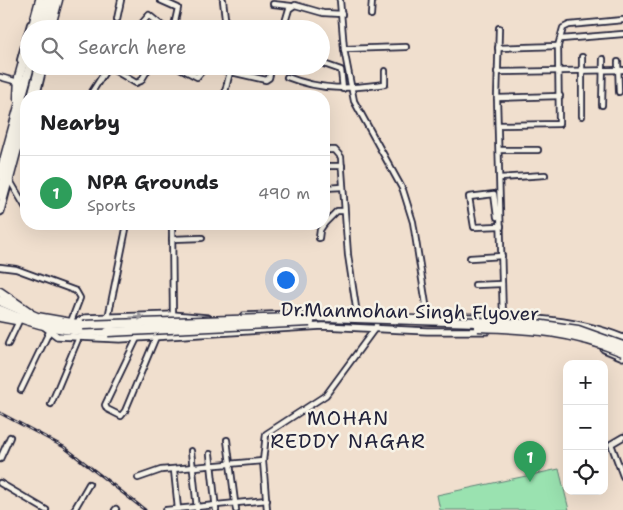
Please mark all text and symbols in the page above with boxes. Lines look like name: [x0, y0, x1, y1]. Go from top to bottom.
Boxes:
search box: [20, 20, 330, 75]
icon: search: [38, 34, 66, 62]
text: Search here: [78, 35, 187, 60]
text: Nearby: [40, 109, 120, 137]
text: NPA Grounds: [87, 170, 219, 195]
text: 1: [52, 183, 60, 204]
text: 490 m: [258, 183, 310, 204]
text: Sports: [87, 195, 136, 216]
your location: [273, 267, 299, 293]
street label: Dr.Manmohan Singh Flyover: [281, 297, 539, 326]
one-way arrow: [129, 312, 145, 320]
map controls: [563, 360, 608, 495]
button: +: [563, 360, 608, 405]
district label: MOHAN REDDY NAGAR: [270, 405, 426, 454]
button: −: [563, 405, 608, 450]
pin: 1: [514, 441, 546, 482]
button: locate: [563, 450, 608, 495]

